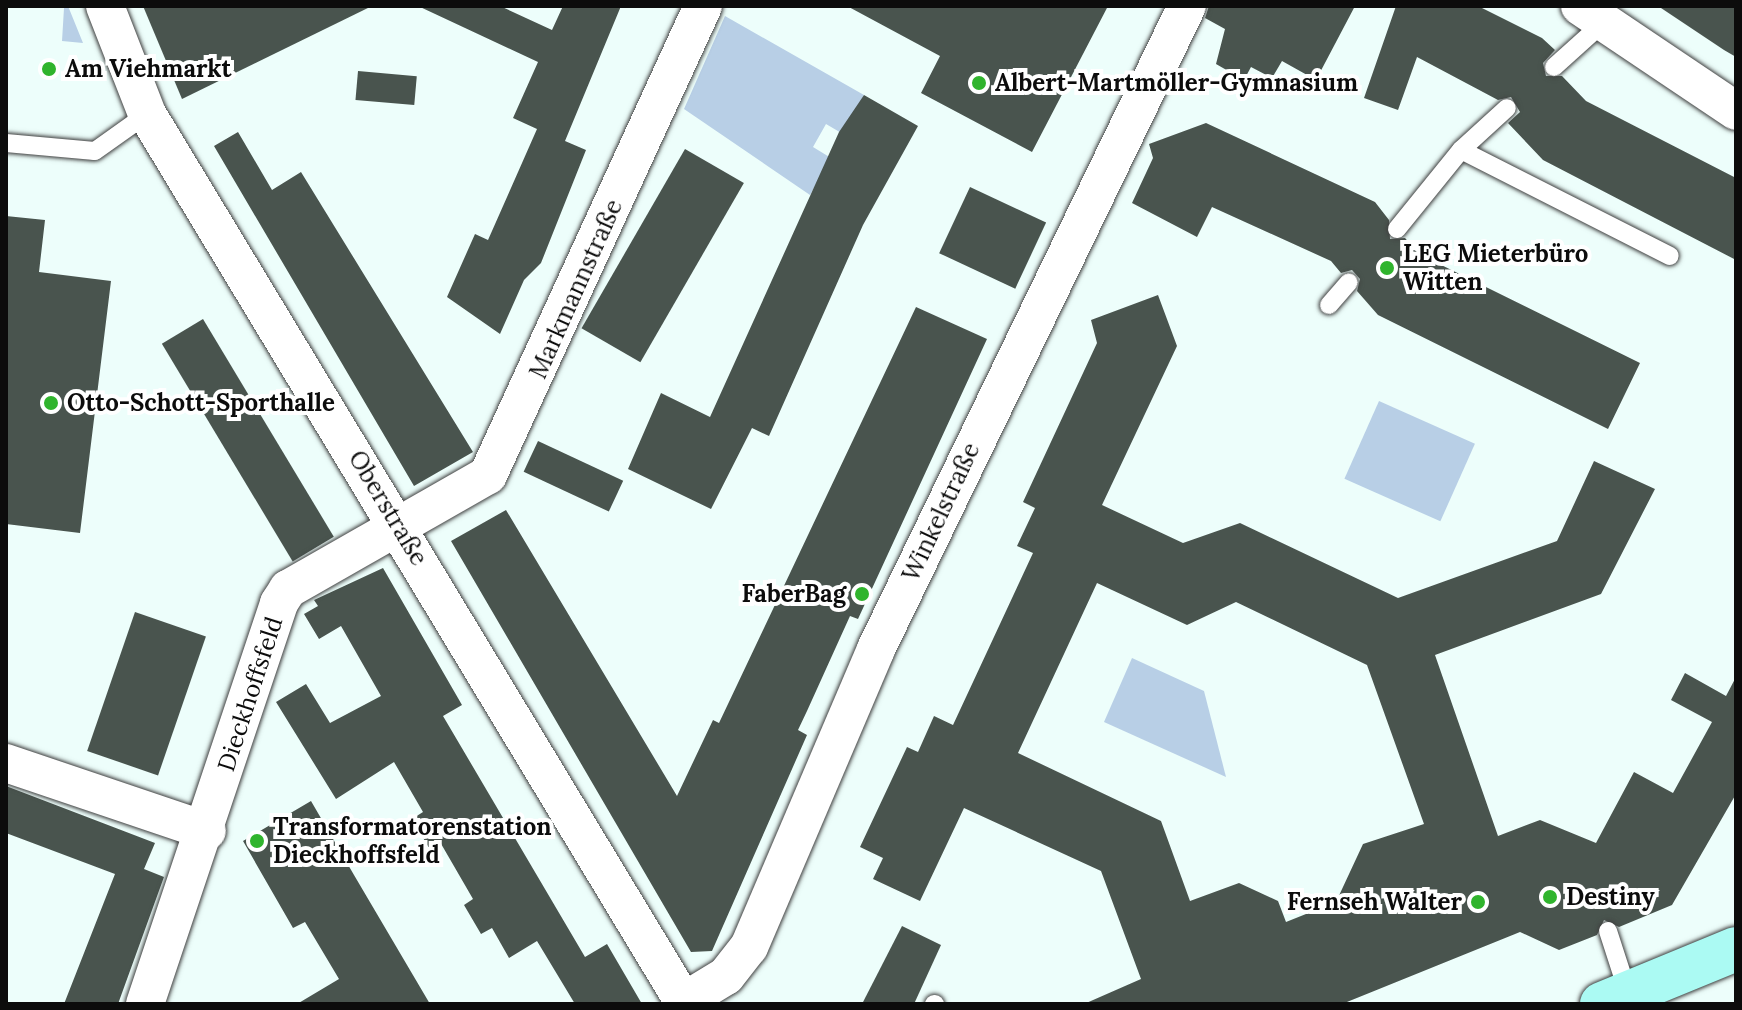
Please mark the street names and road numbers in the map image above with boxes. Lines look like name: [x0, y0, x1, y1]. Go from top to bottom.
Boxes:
street label: Markmannstraße: [524, 195, 628, 383]
street label: Winkelstraße: [896, 438, 986, 586]
street label: Oberstraße: [342, 445, 434, 571]
street label: Dieckhoffsfeld: [211, 613, 289, 775]

